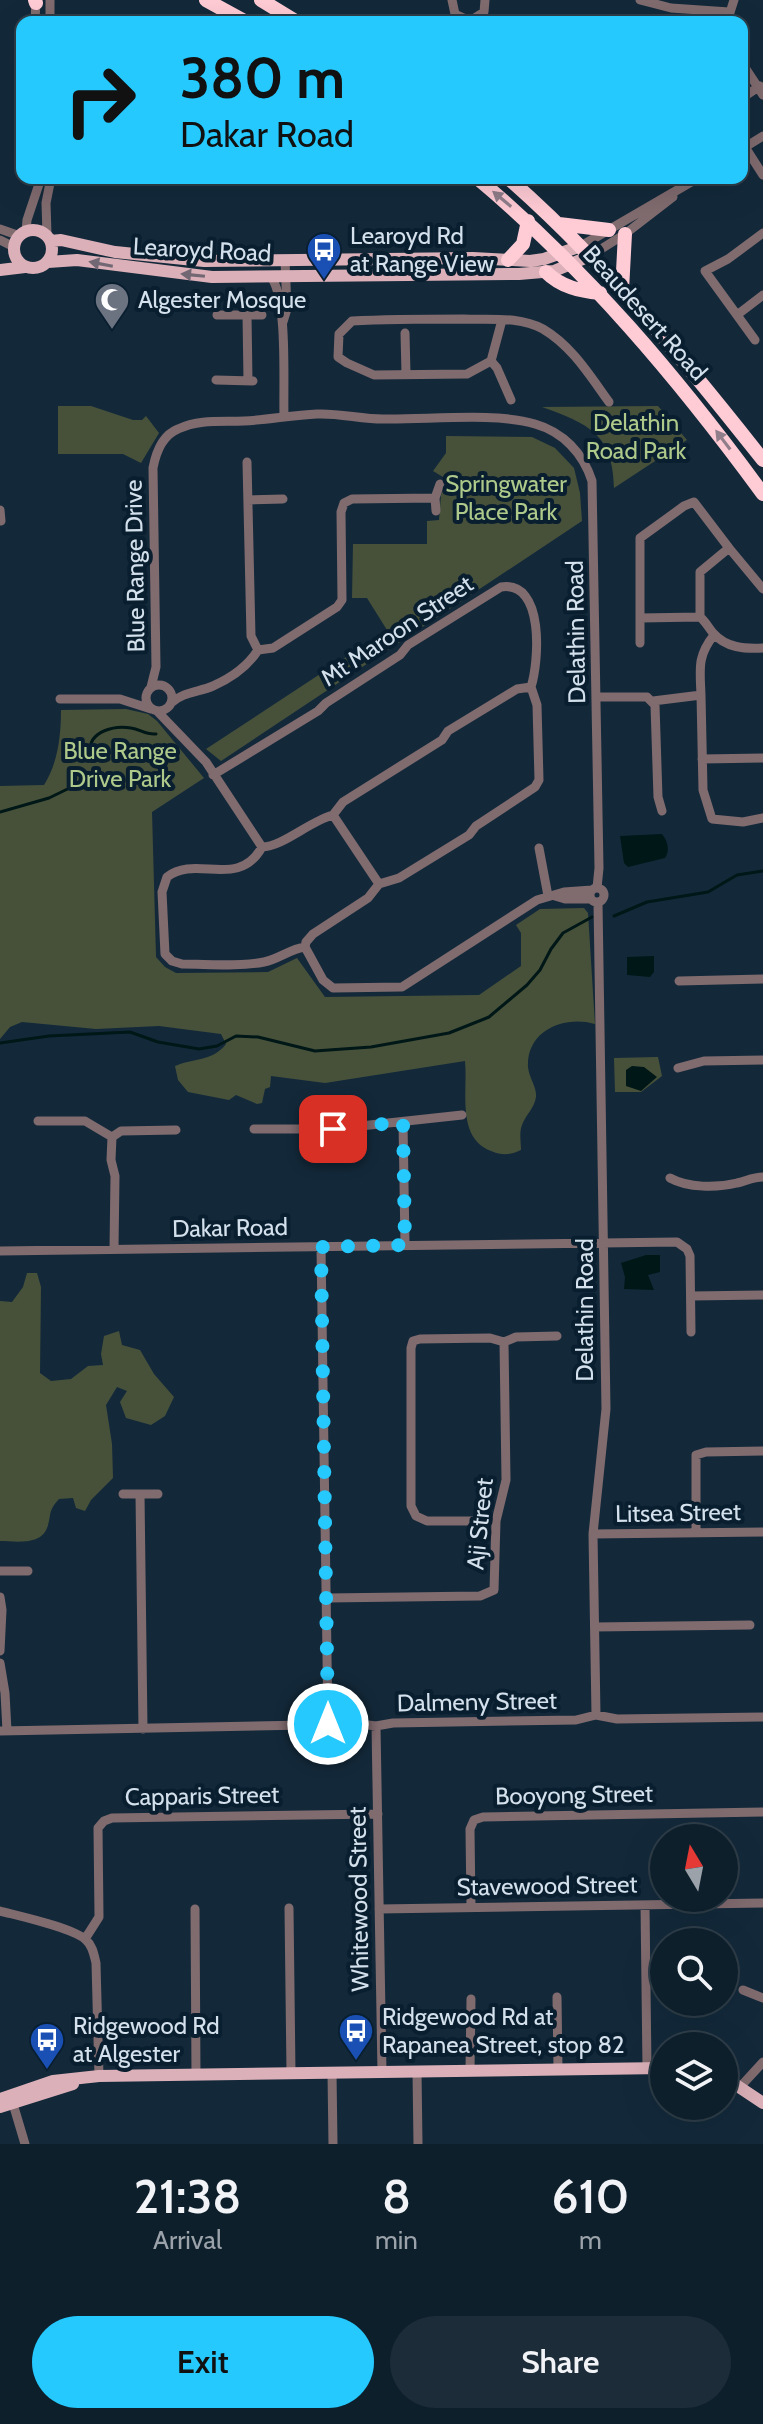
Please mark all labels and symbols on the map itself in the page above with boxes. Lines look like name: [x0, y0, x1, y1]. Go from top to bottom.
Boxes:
one-way arrow: [493, 191, 512, 209]
place label: Learoyd Rd at Range View: [350, 221, 495, 278]
street label: Learoyd Road: [132, 231, 272, 268]
bus stop icon: Learoyd Rd at Range View: [305, 231, 343, 281]
street label: Beaudesert Road: [577, 239, 714, 386]
one-way arrow: [89, 257, 114, 269]
one-way arrow: [180, 268, 205, 281]
mosque icon: Algester Mosque: [93, 281, 131, 331]
place label: Algester Mosque: [138, 285, 306, 314]
park label: Delathin Road Park: [586, 408, 687, 465]
one-way arrow: [715, 430, 731, 450]
park label: Springwater Place Park: [445, 469, 567, 526]
street label: Blue Range Drive: [118, 479, 151, 653]
street label: Delathin Road: [560, 560, 591, 704]
street label: Mt Maroon Street: [315, 569, 478, 692]
park label: Blue Range Drive Park: [63, 736, 177, 793]
pin: [299, 1095, 367, 1163]
street label: Dakar Road: [172, 1212, 288, 1243]
street label: Delathin Road: [570, 1238, 599, 1382]
street label: Aji Street: [460, 1477, 499, 1571]
street label: Litsea Street: [615, 1497, 741, 1528]
position arrow: [286, 1682, 370, 1766]
street label: Dalmeny Street: [397, 1686, 557, 1717]
street label: Booyong Street: [495, 1779, 653, 1810]
street label: Capparis Street: [125, 1780, 279, 1811]
street label: Whitewood Street: [342, 1806, 375, 1992]
north arrow: [650, 1824, 738, 1912]
street label: Stavewood Street: [456, 1869, 638, 1902]
place label: Ridgewood Rd at Rapanea Street, stop 82: [382, 2002, 625, 2059]
place label: Ridgewood Rd at Algester: [73, 2011, 220, 2068]
bus stop icon: Ridgewood Rd at Rapanea Street, stop 82: [337, 2012, 375, 2062]
bus stop icon: Ridgewood Rd at Algester: [28, 2021, 66, 2071]

